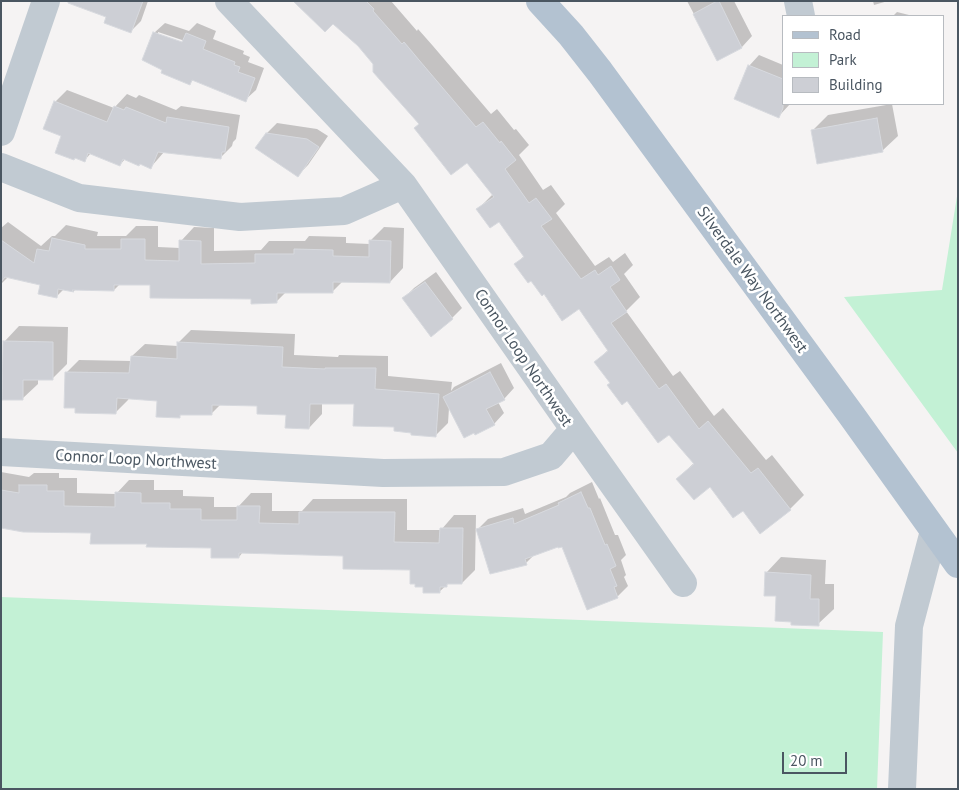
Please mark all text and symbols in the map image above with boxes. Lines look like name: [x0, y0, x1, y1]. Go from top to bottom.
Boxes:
legend: [782, 15, 944, 105]
text: Road: [829, 25, 861, 44]
text: Park: [829, 50, 857, 69]
text: Building: [829, 75, 883, 94]
street label: Silverdale Way Northwest: [693, 203, 811, 357]
street label: Connor Loop Northwest: [470, 286, 576, 430]
street label: Connor Loop Northwest: [55, 446, 217, 474]
scale bar: [784, 742, 849, 774]
text: 20 m: [790, 751, 823, 770]

